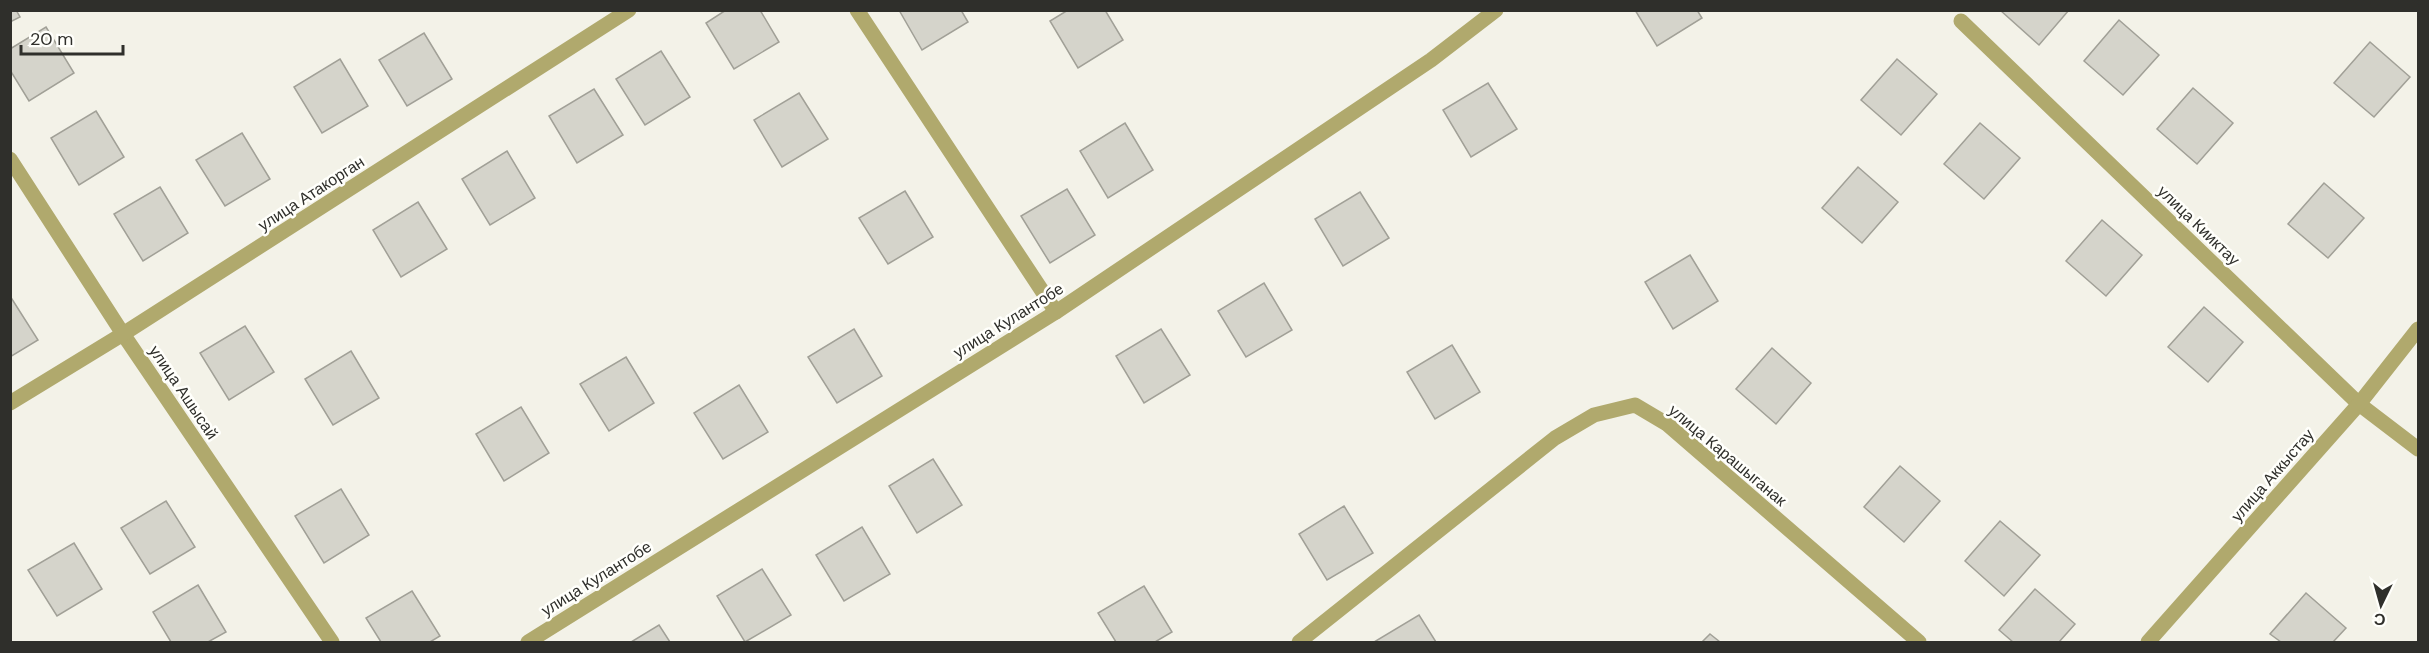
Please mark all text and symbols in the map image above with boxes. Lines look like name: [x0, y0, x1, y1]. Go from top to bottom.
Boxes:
scale bar: [21, 18, 123, 56]
text: 20 m: [30, 27, 73, 51]
street label: улица Атакорган: [254, 151, 368, 236]
street label: улица Кииктау: [2153, 181, 2244, 270]
street label: улица Кулантобе: [949, 278, 1067, 363]
street label: улица Ашысай: [144, 341, 223, 443]
street label: улица Карашыганак: [1664, 400, 1792, 512]
street label: улица Аккыстау: [2226, 425, 2318, 526]
street label: улица Кулантобе: [537, 536, 655, 621]
north arrow: [2351, 575, 2411, 635]
text: С: [2373, 608, 2386, 630]

